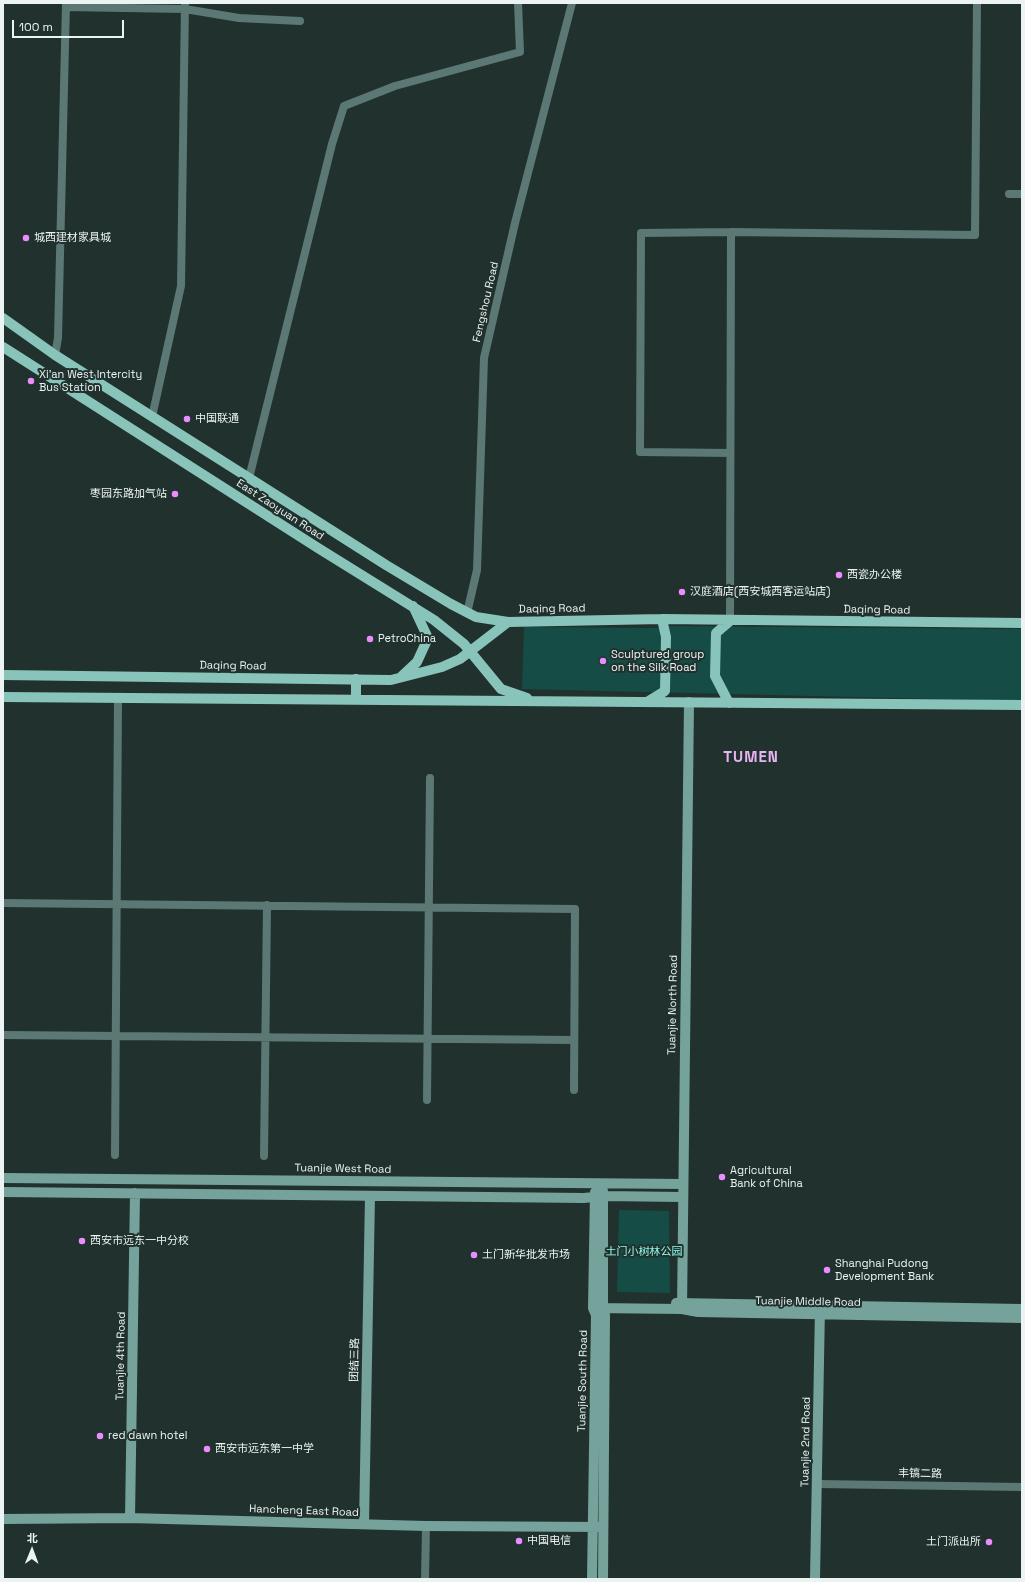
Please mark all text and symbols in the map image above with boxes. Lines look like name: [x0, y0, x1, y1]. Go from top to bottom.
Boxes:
scale bar: [14, 12, 126, 38]
text: 100 m: [19, 19, 53, 35]
place label: 城西建材家具城: [34, 231, 111, 245]
marker: 城西建材家具城: [21, 233, 31, 243]
street label: Fengshou Road: [470, 261, 502, 343]
place label: Xi'an West Intercity Bus Station: [39, 368, 142, 394]
marker: Xi'an West Intercity Bus Station: [26, 376, 36, 386]
place label: 中国联通: [195, 412, 239, 426]
marker: 中国联通: [182, 414, 192, 424]
street label: East Zaoyuan Road: [234, 477, 326, 543]
place label: 枣园东路加气站: [90, 487, 167, 501]
marker: 枣园东路加气站: [170, 489, 180, 499]
place label: 西瓷办公楼: [847, 568, 902, 582]
marker: 西瓷办公楼: [834, 570, 844, 580]
place label: 汉庭酒店(西安城西客运站店): [690, 585, 830, 599]
marker: 汉庭酒店(西安城西客运站店): [677, 587, 687, 597]
street label: Daqing Road: [518, 602, 586, 616]
street label: Daqing Road: [843, 603, 911, 617]
place label: PetroChina: [378, 632, 436, 646]
marker: PetroChina: [365, 634, 375, 644]
place label: Sculptured group on the Silk Road: [611, 648, 704, 674]
marker: Sculptured group on the Silk Road: [598, 656, 608, 666]
street label: Daqing Road: [199, 659, 267, 673]
district label: TUMEN: [723, 749, 779, 767]
street label: Tuanjie North Road: [666, 955, 680, 1055]
street label: Tuanjie West Road: [295, 1162, 391, 1176]
place label: Agricultural Bank of China: [730, 1164, 803, 1190]
marker: Agricultural Bank of China: [717, 1172, 727, 1182]
place label: 西安市远东一中分校: [90, 1234, 189, 1248]
marker: 西安市远东一中分校: [77, 1236, 87, 1246]
park label: 土门小树林公园: [606, 1245, 682, 1259]
place label: 土门新华批发市场: [482, 1248, 570, 1262]
marker: 土门新华批发市场: [469, 1250, 479, 1260]
place label: Shanghai Pudong Development Bank: [835, 1257, 934, 1283]
marker: Shanghai Pudong Development Bank: [822, 1265, 832, 1275]
street label: Tuanjie Middle Road: [755, 1294, 861, 1310]
street label: Tuanjie 4th Road: [114, 1312, 128, 1400]
street label: Tuanjie South Road: [576, 1330, 590, 1432]
street label: 团结三路: [348, 1338, 362, 1382]
street label: Tuanjie 2nd Road: [799, 1397, 813, 1487]
place label: red dawn hotel: [108, 1429, 187, 1443]
marker: red dawn hotel: [95, 1431, 105, 1441]
place label: 西安市远东第一中学: [215, 1442, 314, 1456]
marker: 西安市远东第一中学: [202, 1444, 212, 1454]
street label: 丰镐二路: [898, 1467, 942, 1481]
street label: Hancheng East Road: [249, 1502, 359, 1520]
north arrow: [12, 1530, 52, 1570]
text: 北: [27, 1531, 38, 1545]
place label: 中国电信: [527, 1534, 571, 1548]
place label: 土门派出所: [926, 1535, 981, 1549]
marker: 中国电信: [514, 1536, 524, 1546]
marker: 土门派出所: [984, 1537, 994, 1547]

